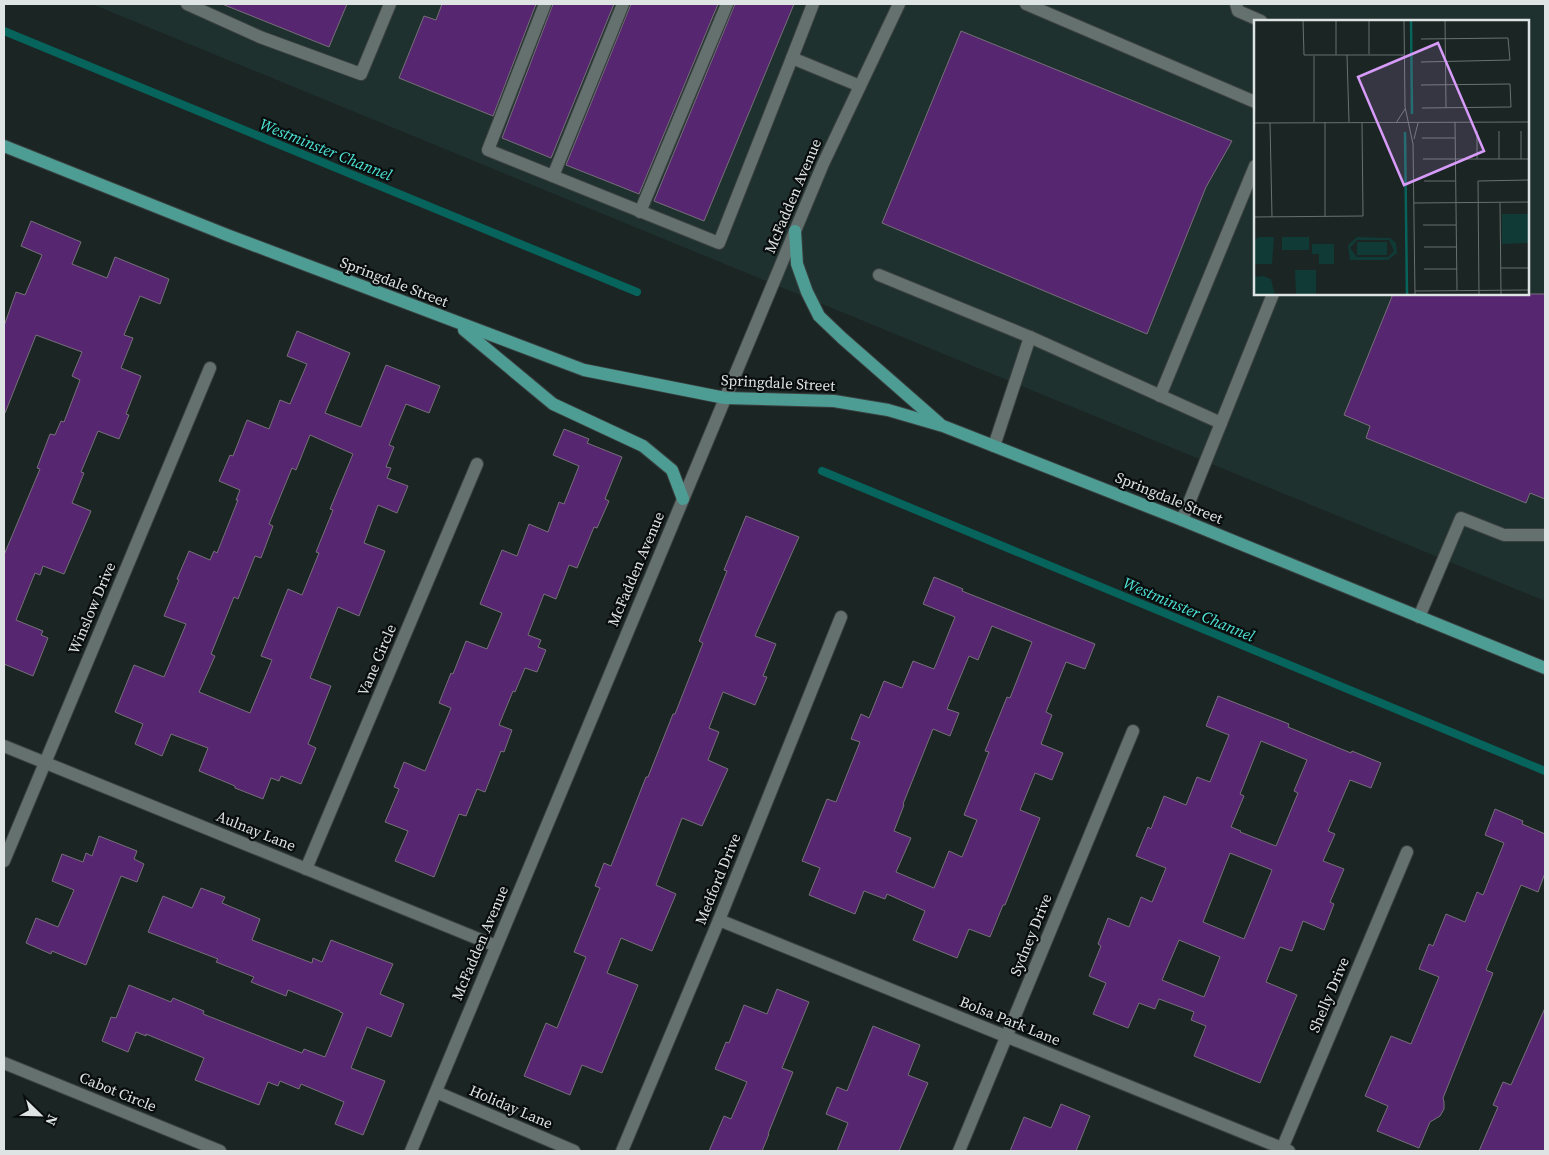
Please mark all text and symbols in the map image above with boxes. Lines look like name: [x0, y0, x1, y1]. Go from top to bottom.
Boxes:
inset map: [1254, 20, 1529, 295]
water label: Westminster Channel: [257, 112, 396, 186]
street label: McFadden Avenue: [759, 135, 826, 256]
street label: Springdale Street: [337, 251, 451, 312]
street label: Springdale Street: [720, 369, 836, 396]
street label: Springdale Street: [1112, 466, 1226, 529]
street label: McFadden Avenue: [602, 508, 669, 629]
street label: Winslow Drive: [63, 558, 120, 657]
water label: Westminster Channel: [1120, 571, 1259, 647]
street label: Vane Circle: [352, 620, 401, 699]
street label: Aulnay Lane: [213, 805, 299, 856]
street label: Medford Drive: [690, 830, 746, 928]
street label: McFadden Avenue: [446, 882, 513, 1003]
street label: Sydney Drive: [1004, 890, 1057, 979]
street label: Shelly Drive: [1303, 953, 1354, 1036]
street label: Bolsa Park Lane: [957, 991, 1064, 1050]
street label: Cabot Circle: [76, 1067, 160, 1117]
street label: Holiday Lane: [466, 1080, 556, 1134]
north arrow: [15, 1090, 65, 1140]
text: N: [41, 1111, 63, 1129]

